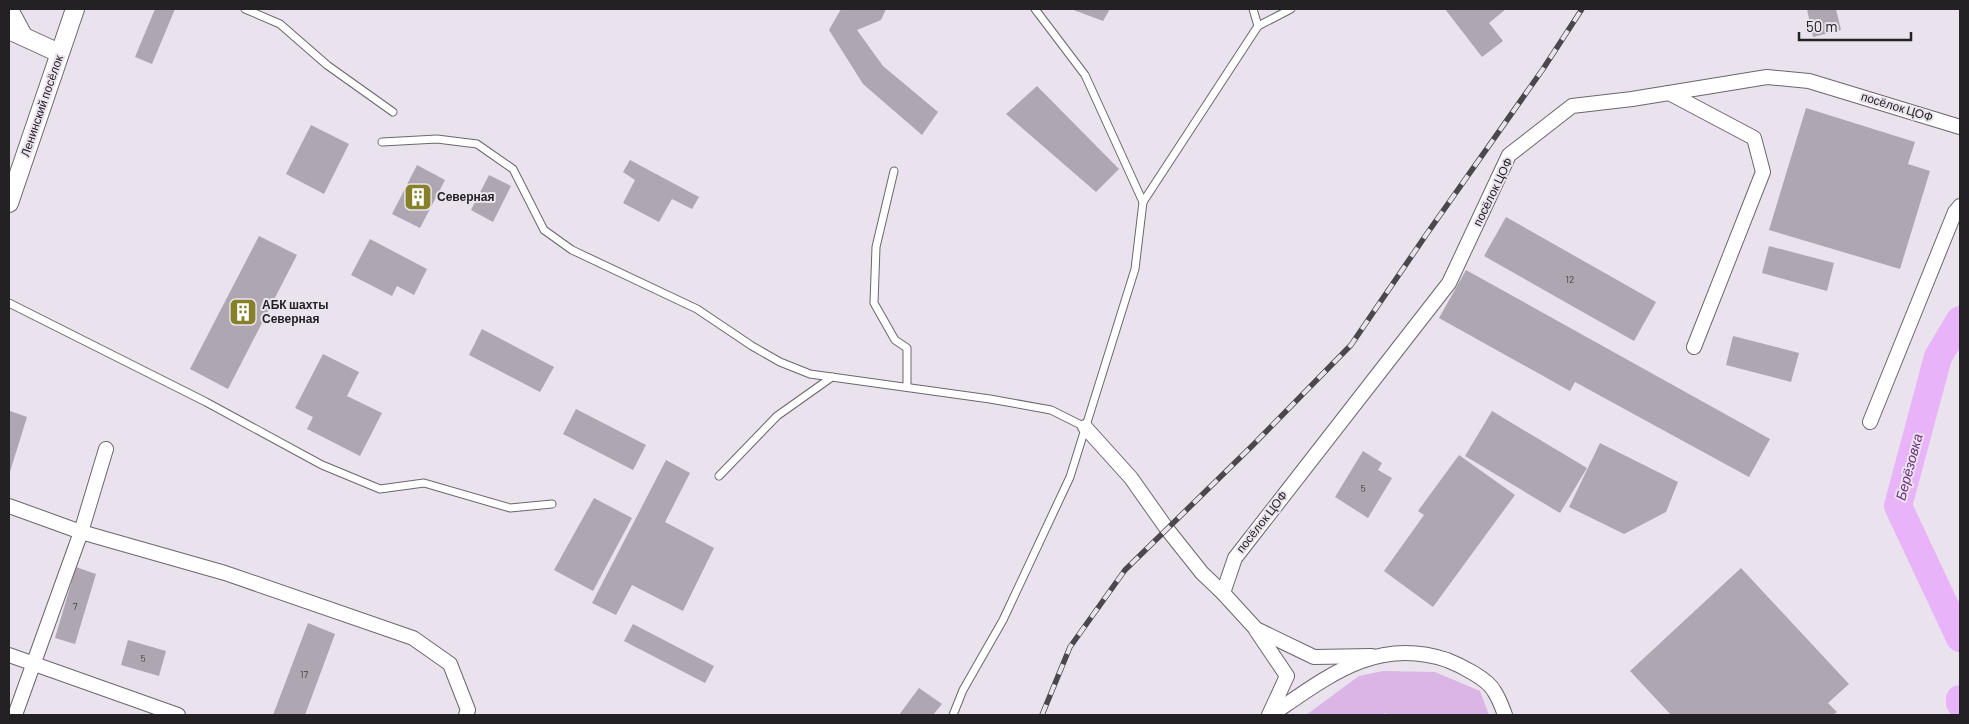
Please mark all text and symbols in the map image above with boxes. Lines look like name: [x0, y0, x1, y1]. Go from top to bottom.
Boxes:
scale bar: [1799, 10, 1912, 42]
text: 50 m: [1806, 17, 1838, 35]
street label: Ленинский посёлок: [17, 52, 65, 158]
street label: посёлок ЦОФ: [1859, 88, 1935, 125]
street label: посёлок ЦОФ: [1470, 155, 1516, 228]
building icon: Северная: [403, 182, 433, 212]
place label: Северная: [437, 189, 495, 204]
house number: 12: [1566, 273, 1574, 285]
building icon: АБК шахты Северная: [228, 297, 258, 327]
place label: АБК шахты Северная: [262, 297, 329, 326]
water label: Берёзовка: [1891, 431, 1926, 502]
house number: 5: [1360, 482, 1366, 494]
street label: посёлок ЦОФ: [1233, 488, 1290, 556]
house number: 7: [73, 600, 78, 612]
house number: 5: [140, 652, 146, 664]
house number: 17: [300, 668, 308, 680]

